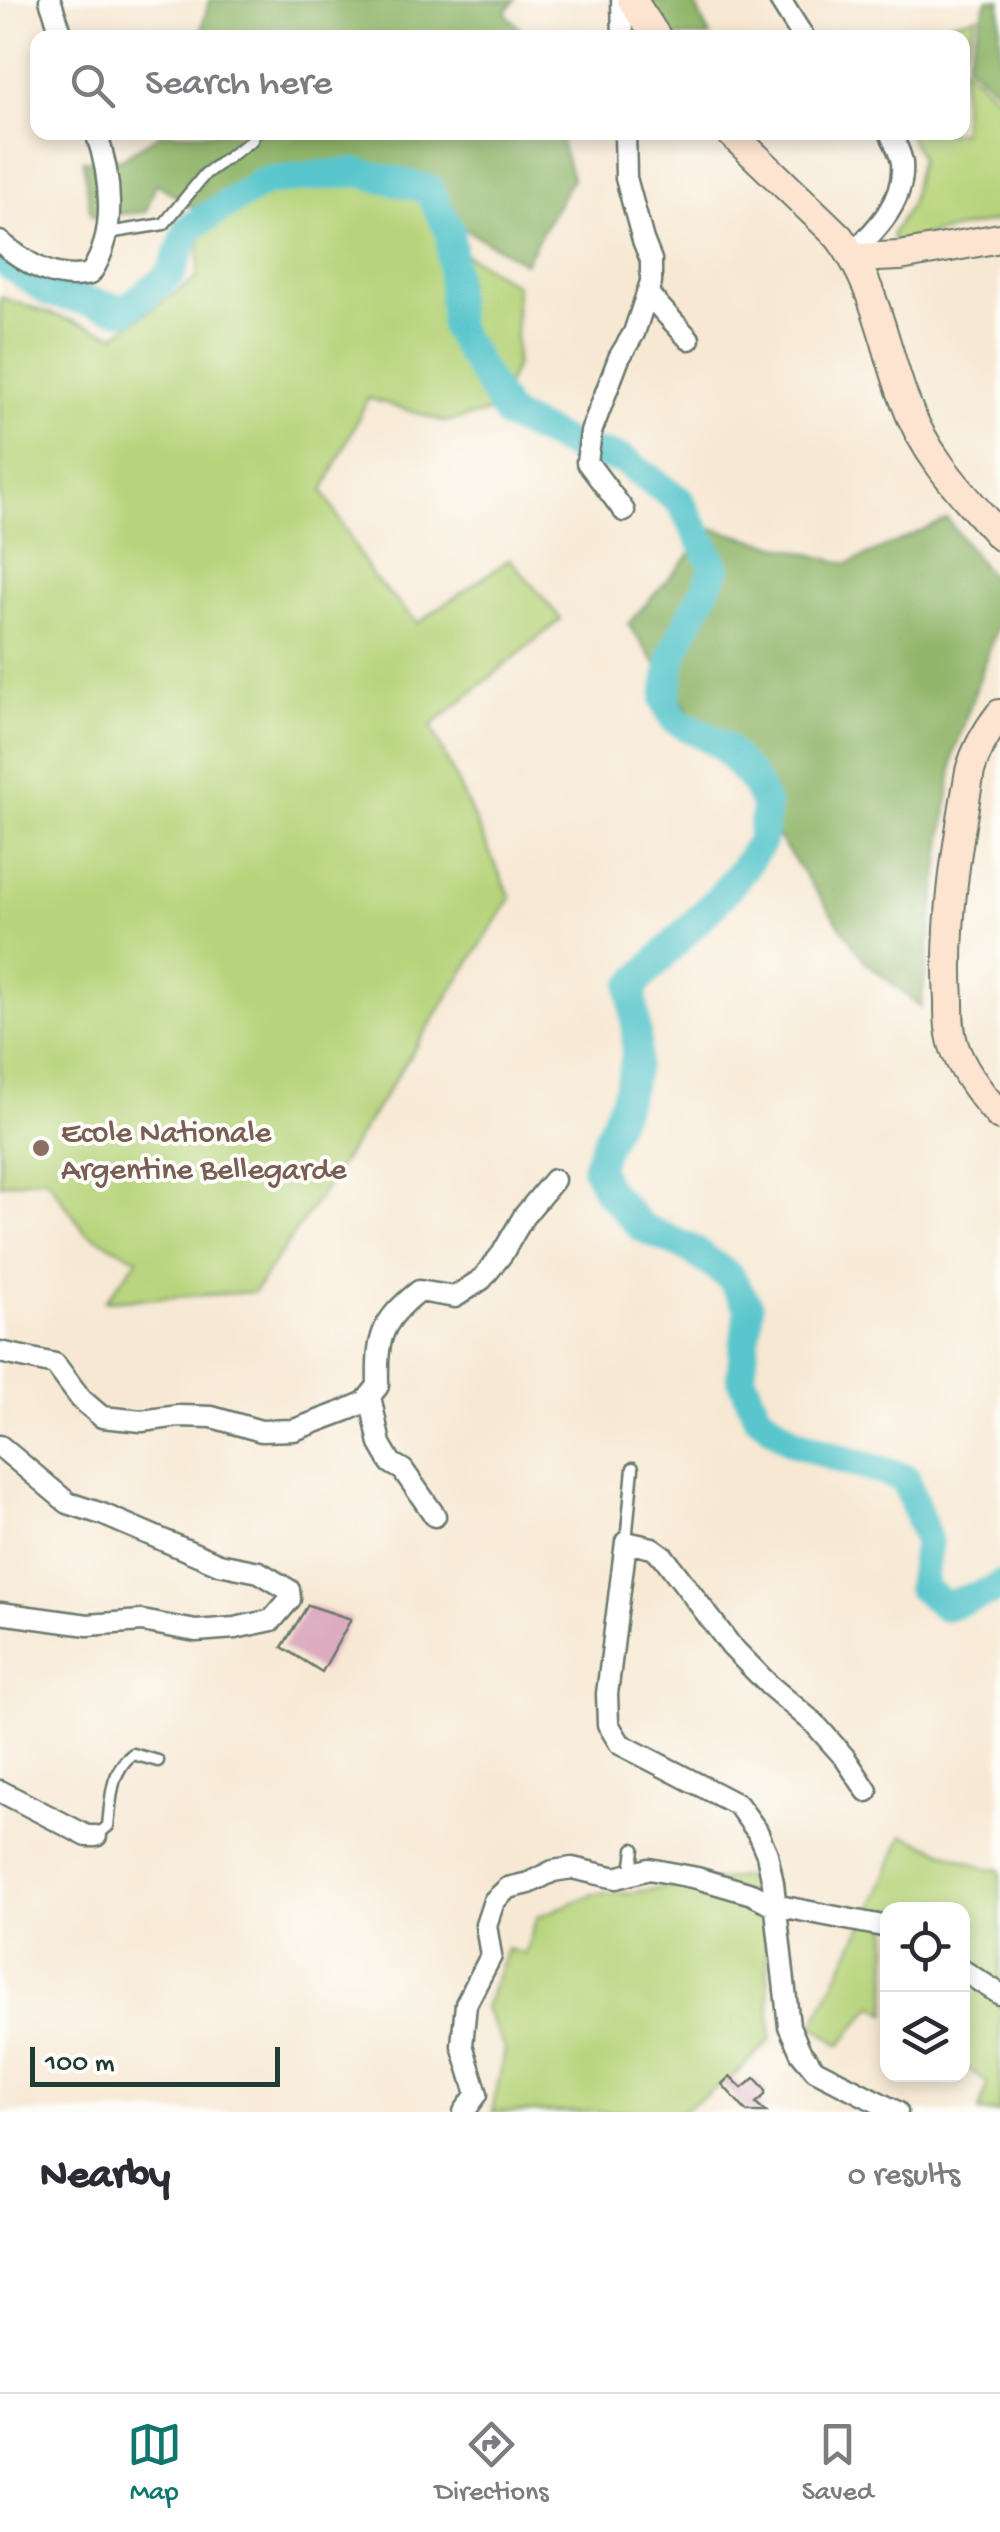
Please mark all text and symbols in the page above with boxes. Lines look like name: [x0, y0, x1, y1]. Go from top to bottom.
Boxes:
search box: [30, 30, 970, 140]
icon: search: [65, 58, 120, 113]
text: Search here: [145, 63, 332, 107]
place label: Ecole Nationale Argentine Bellegarde: [61, 1116, 347, 1191]
marker: Ecole Nationale Argentine Bellegarde: [30, 1137, 52, 1159]
map controls: [880, 1902, 970, 2082]
button: locate: [880, 1902, 970, 1992]
button: layers: [880, 1992, 970, 2082]
scale bar: [30, 2042, 280, 2086]
text: 100 m: [45, 2048, 115, 2081]
text: Nearby: [40, 2153, 170, 2202]
text: 0 results: [848, 2158, 960, 2196]
tab: Map: [127, 2417, 182, 2510]
tab: Directions: [435, 2417, 549, 2510]
tab: Saved: [802, 2417, 873, 2510]

